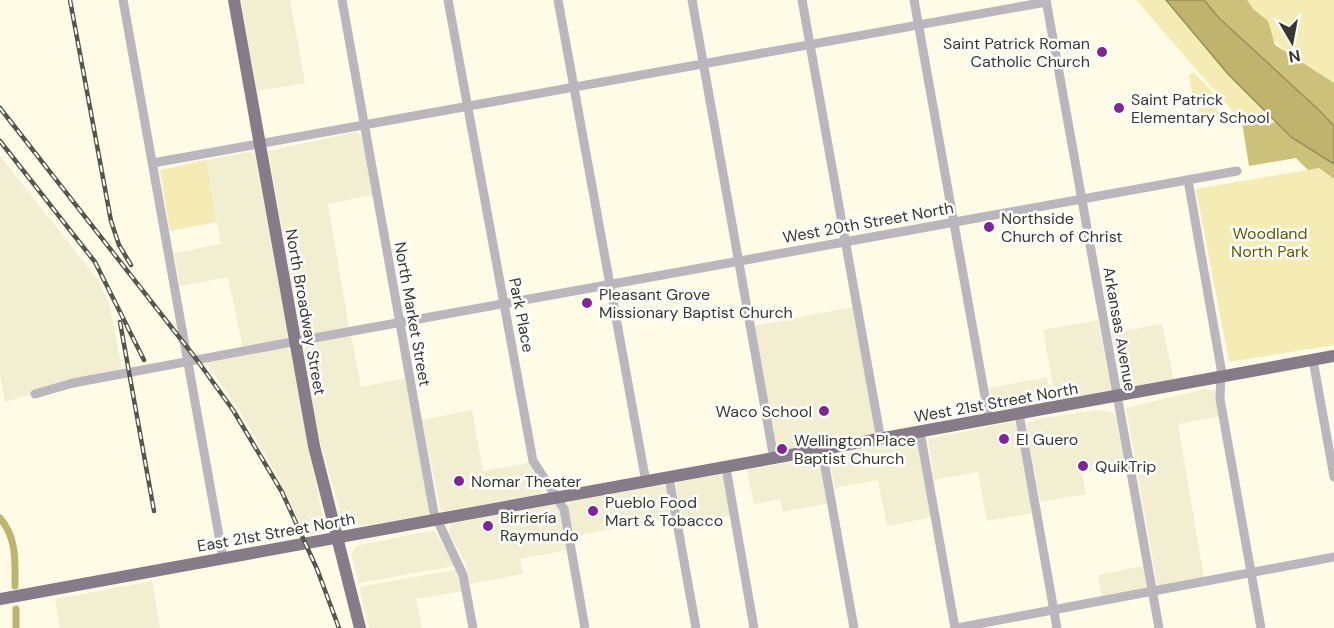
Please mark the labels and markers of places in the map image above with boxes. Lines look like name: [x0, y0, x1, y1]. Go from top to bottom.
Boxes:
place label: Saint Patrick Roman Catholic Church: [943, 33, 1090, 72]
marker: Saint Patrick Roman Catholic Church: [1095, 45, 1109, 59]
place label: Saint Patrick Elementary School: [1131, 89, 1269, 128]
marker: Saint Patrick Elementary School: [1112, 101, 1126, 115]
place label: Northside Church of Christ: [1001, 208, 1123, 247]
marker: Northside Church of Christ: [982, 220, 996, 234]
place label: Pleasant Grove Missionary Baptist Church: [599, 284, 793, 323]
marker: Pleasant Grove Missionary Baptist Church: [580, 296, 594, 310]
place label: Waco School: [716, 401, 812, 422]
marker: Waco School: [817, 404, 831, 418]
place label: El Guero: [1016, 429, 1078, 450]
place label: Wellington Place Baptist Church: [794, 430, 916, 469]
marker: El Guero: [997, 432, 1011, 446]
marker: Wellington Place Baptist Church: [775, 442, 789, 456]
place label: QuikTrip: [1095, 456, 1156, 477]
marker: QuikTrip: [1076, 459, 1090, 473]
place label: Nomar Theater: [471, 471, 582, 492]
marker: Nomar Theater: [452, 474, 466, 488]
place label: Pueblo Food Mart & Tobacco: [605, 492, 723, 531]
marker: Pueblo Food Mart & Tobacco: [586, 504, 600, 518]
place label: Birriería Raymundo: [500, 507, 579, 546]
marker: Birriería Raymundo: [481, 519, 495, 533]

